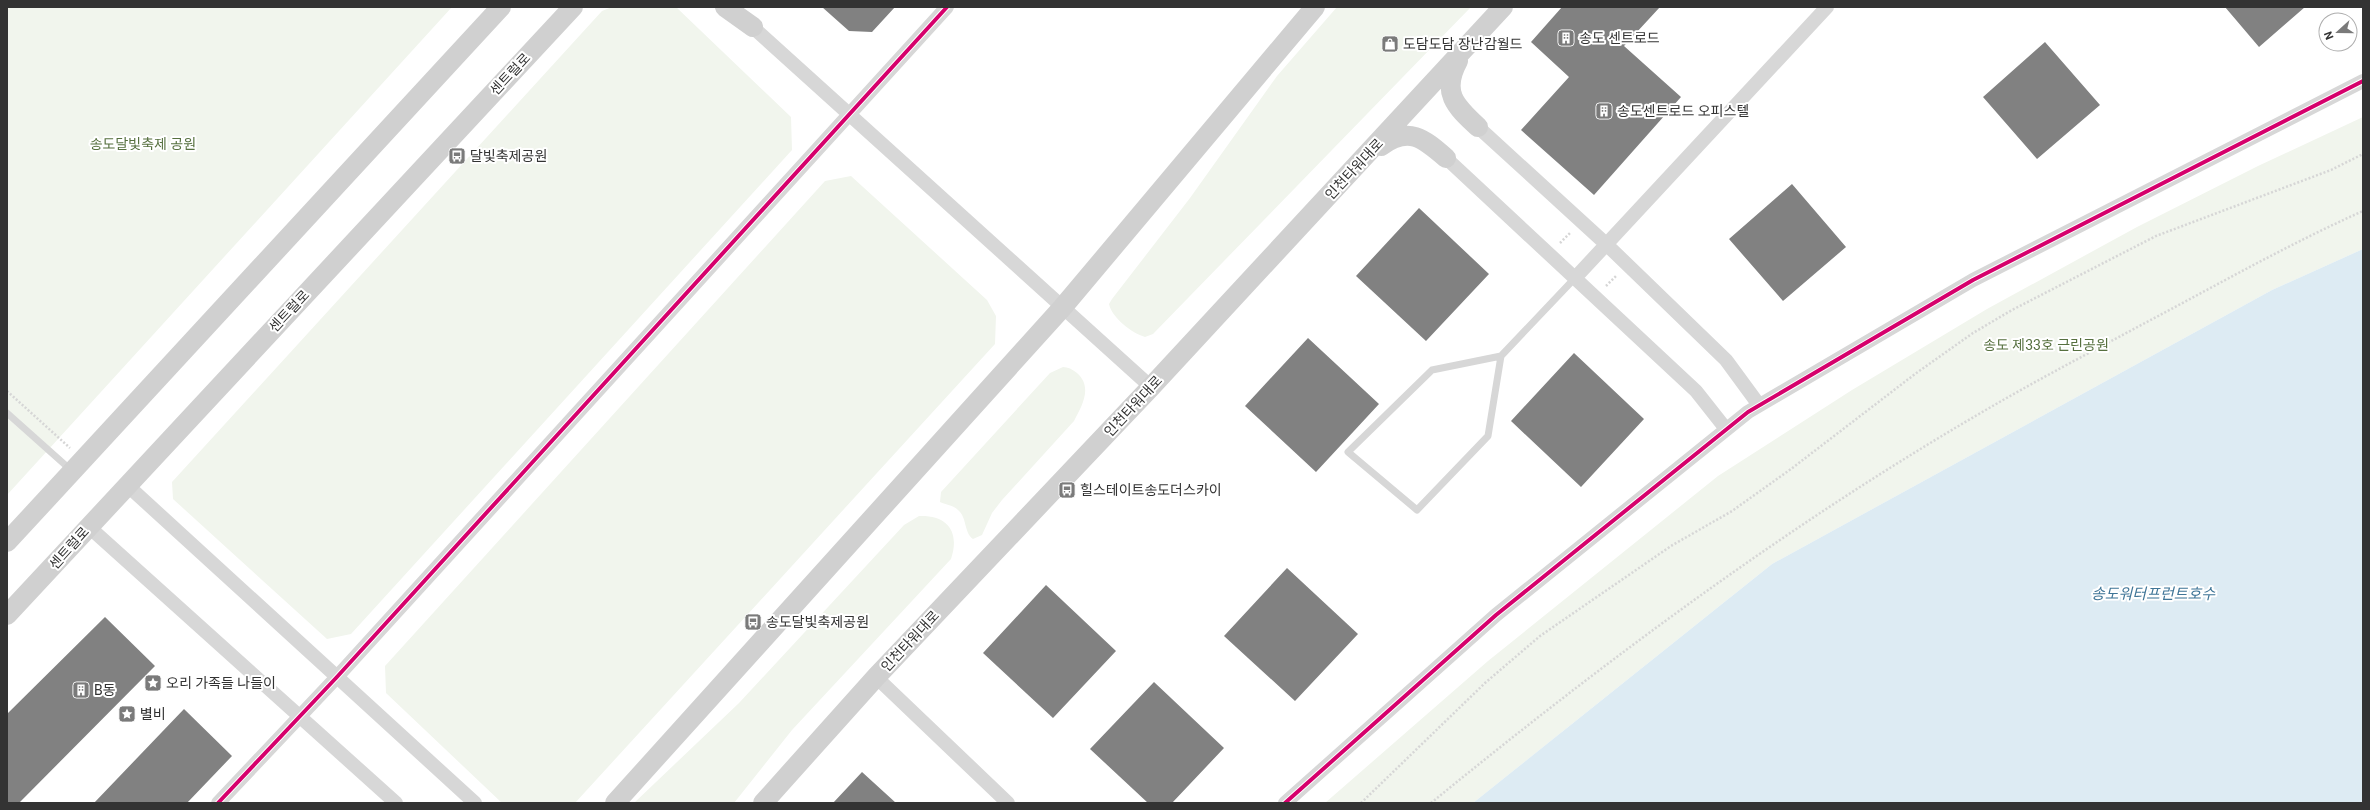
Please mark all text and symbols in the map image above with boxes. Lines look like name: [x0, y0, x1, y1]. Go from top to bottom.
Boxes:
north arrow: [2318, 12, 2358, 52]
building icon: 송도 센트로드: [1556, 28, 1576, 48]
text: N: [2322, 29, 2337, 41]
place label: 송도 센트로드: [1579, 30, 1660, 46]
shop icon: 도담도담 장난감월드: [1380, 34, 1400, 54]
place label: 도담도담 장난감월드: [1403, 36, 1523, 52]
street label: 센트럴로: [487, 50, 533, 98]
building icon: 송도센트로드 오피스텔: [1594, 101, 1614, 121]
place label: 송도센트로드 오피스텔: [1617, 103, 1749, 119]
street label: 인천타워대로: [1322, 135, 1386, 203]
park label: 송도달빛축제 공원: [90, 136, 196, 152]
bus stop icon: 달빛축제공원: [447, 146, 467, 166]
place label: 달빛축제공원: [470, 148, 547, 164]
street label: 센트럴로: [266, 287, 312, 335]
park label: 송도 제33호 근린공원: [1983, 337, 2109, 353]
street label: 인천타워대로: [1101, 372, 1165, 440]
bus stop icon: 힐스테이트송도더스카이: [1057, 480, 1077, 500]
place label: 힐스테이트송도더스카이: [1080, 482, 1222, 498]
street label: 센트럴로: [46, 523, 92, 573]
water label: 송도워터프런트호수: [2091, 585, 2216, 603]
street label: 인천타워대로: [878, 607, 942, 675]
bus stop icon: 송도달빛축제공원: [743, 612, 763, 632]
place label: 송도달빛축제공원: [766, 614, 869, 630]
place icon: 오리 가족들 나들이: [143, 673, 163, 693]
place label: 오리 가족들 나들이: [166, 675, 276, 691]
building icon: B동: [71, 680, 91, 700]
place label: B동: [94, 682, 116, 698]
place icon: 별비: [117, 704, 137, 724]
place label: 별비: [140, 706, 166, 722]

